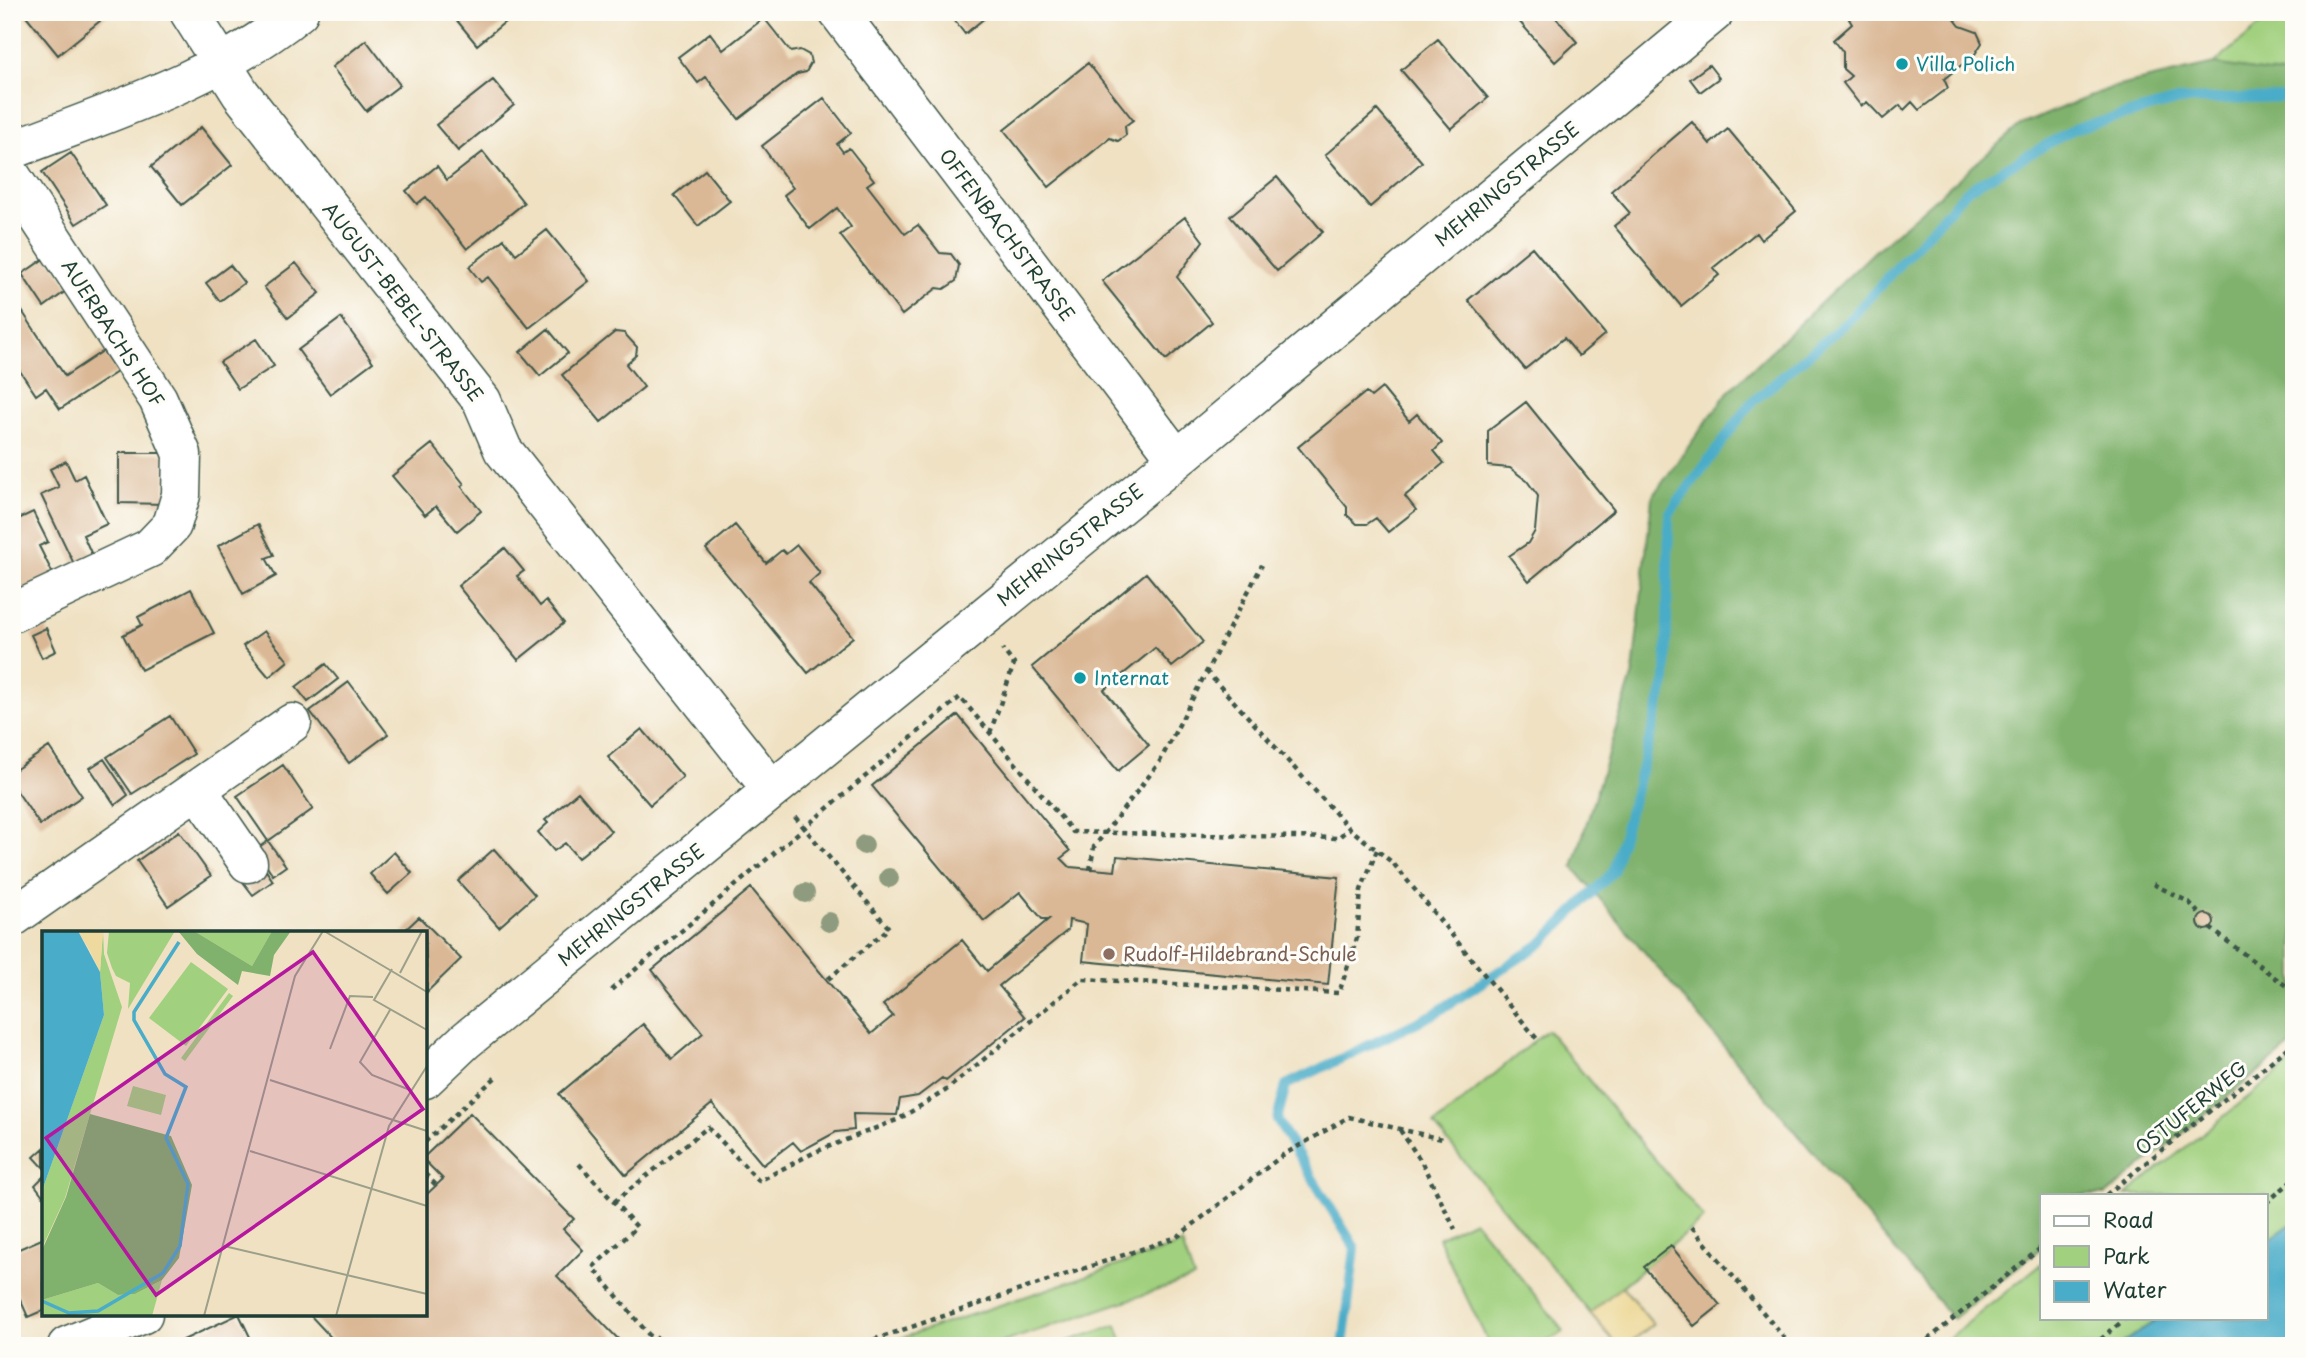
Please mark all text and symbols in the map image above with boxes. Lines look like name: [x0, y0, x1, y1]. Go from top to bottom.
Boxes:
place label: Villa Polich: [1916, 49, 2015, 77]
marker: Villa Polich: [1894, 56, 1910, 72]
street label: MEHRINGSTRASSE: [1428, 114, 1585, 252]
street label: OFFENBACHSTRASSE: [934, 142, 1082, 327]
street label: AUGUST-BEBEL-STRASSE: [317, 196, 491, 407]
street label: AUERBACHS HOF: [56, 253, 172, 412]
street label: MEHRINGSTRASSE: [990, 476, 1149, 612]
place label: Internat: [1094, 663, 1169, 691]
marker: Internat: [1072, 670, 1088, 686]
street label: MEHRINGSTRASSE: [551, 836, 710, 972]
inset map: [42, 931, 427, 1316]
place label: Rudolf-Hildebrand-Schule: [1123, 939, 1357, 967]
marker: Rudolf-Hildebrand-Schule: [1101, 946, 1117, 962]
street label: OSTUFERWEG: [2129, 1054, 2252, 1161]
legend: [2040, 1194, 2268, 1320]
text: Road: [2103, 1203, 2154, 1235]
text: Park: [2103, 1239, 2150, 1271]
text: Water: [2103, 1273, 2167, 1305]

